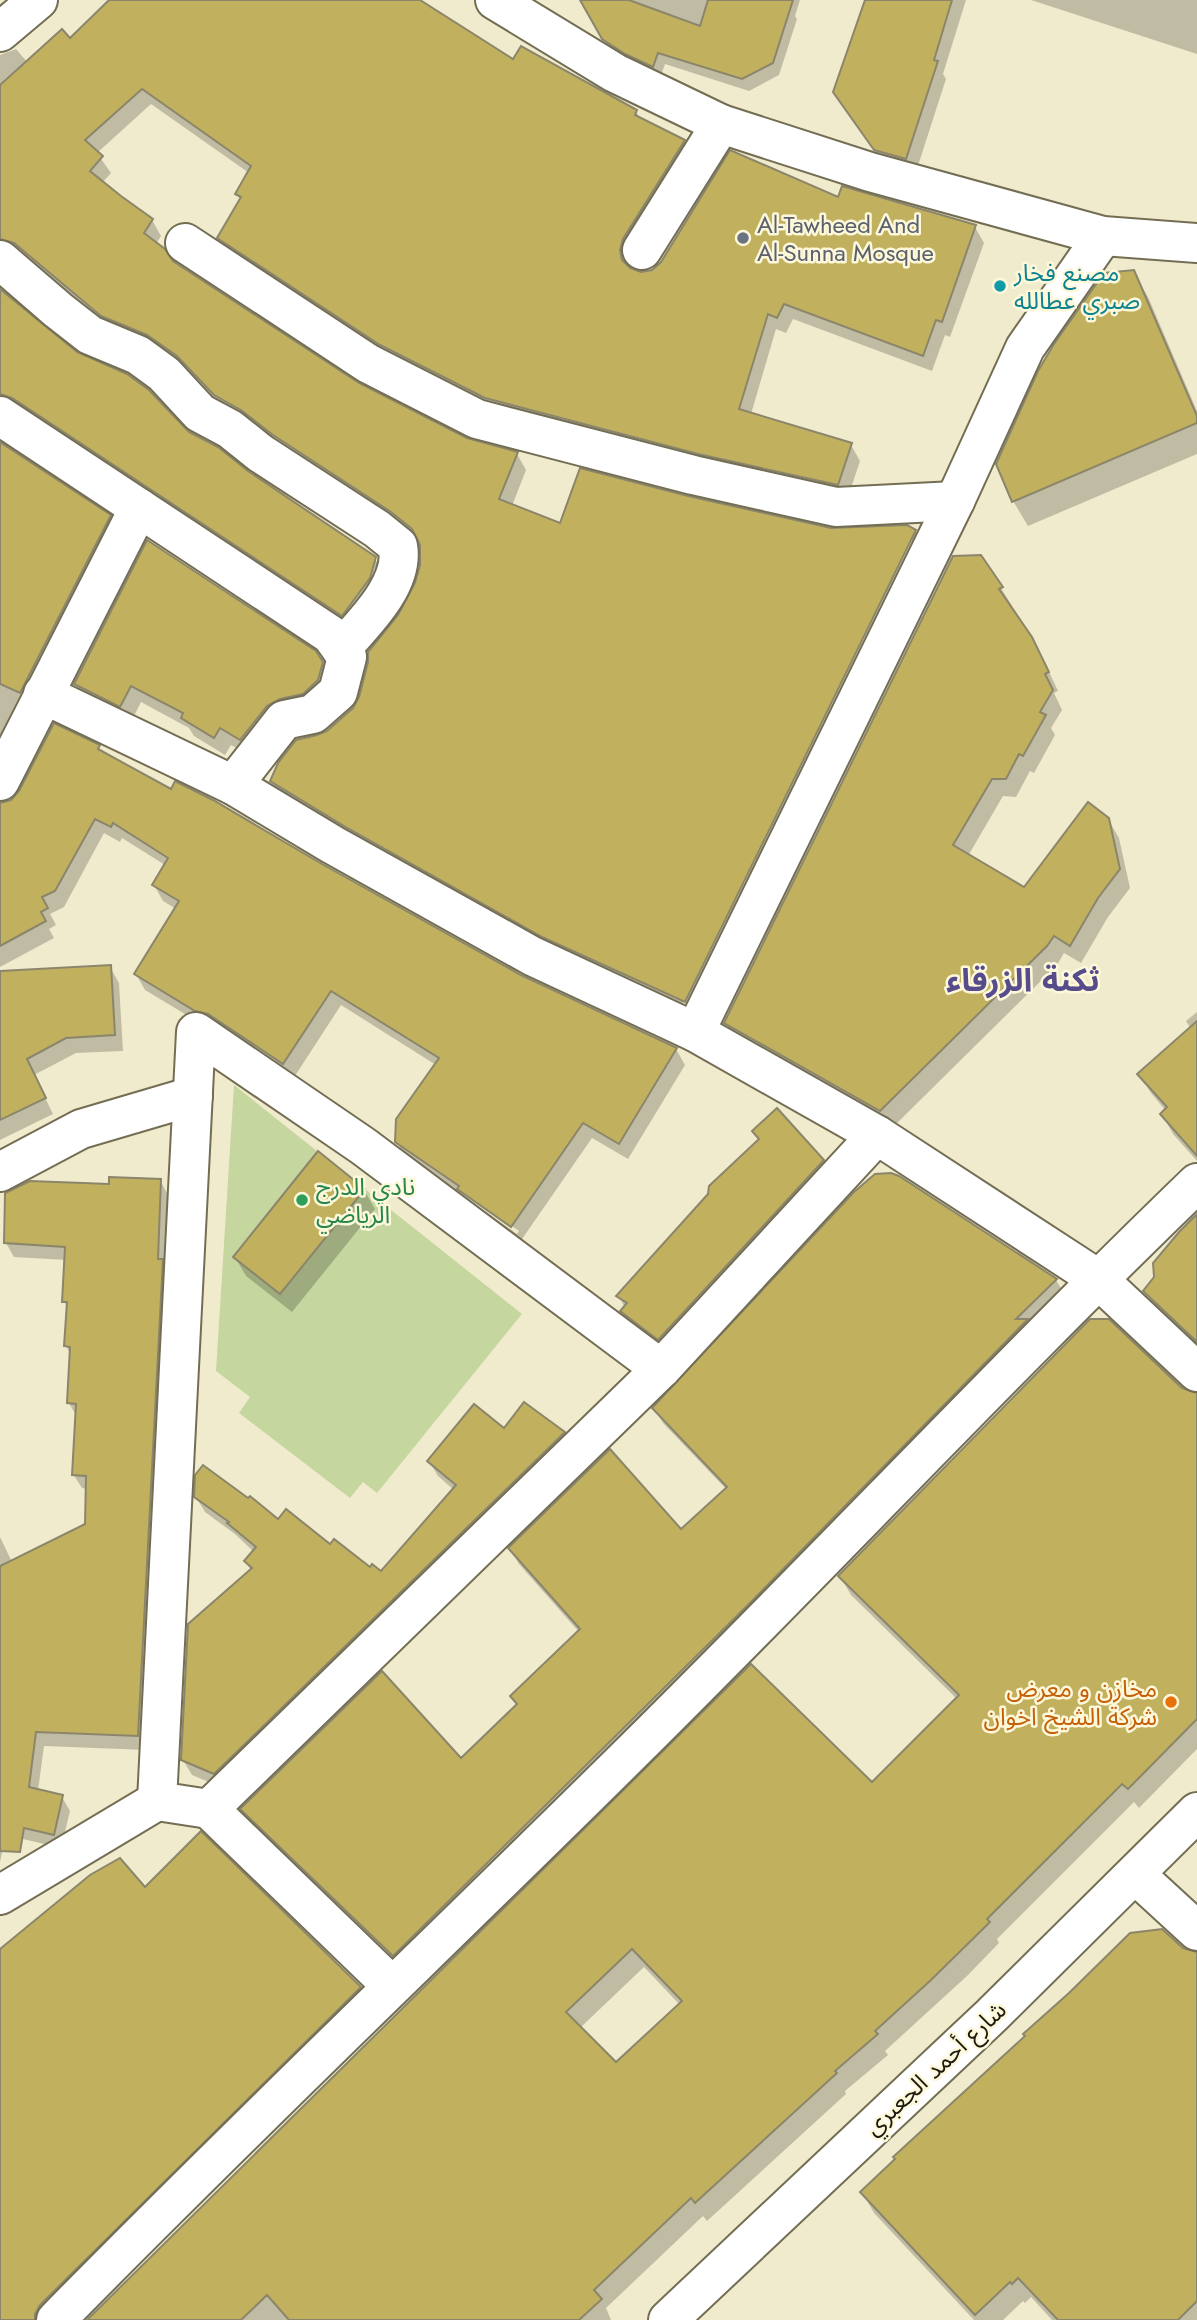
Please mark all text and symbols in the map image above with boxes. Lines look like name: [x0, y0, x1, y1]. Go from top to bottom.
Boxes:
place label: Al-Tawheed And Al-Sunna Mosque: [757, 207, 934, 270]
marker: Al-Tawheed And Al-Sunna Mosque: [735, 230, 751, 246]
place label: مصنع فخار صبري عطالله: [1013, 255, 1140, 319]
marker: مصنع فخار صبري عطالله: [992, 278, 1008, 294]
district label: ثكنة الزرقاء: [946, 957, 1100, 1003]
place label: نادي الدرج الرياضي: [316, 1169, 415, 1233]
marker: نادي الدرج الرياضي: [294, 1192, 310, 1208]
place label: مخازن و معرض شركة الشيخ اخوان: [983, 1671, 1157, 1734]
marker: مخازن و معرض شركة الشيخ اخوان: [1163, 1694, 1179, 1710]
street label: شارع أحمد الجعبري: [856, 1993, 1015, 2144]

